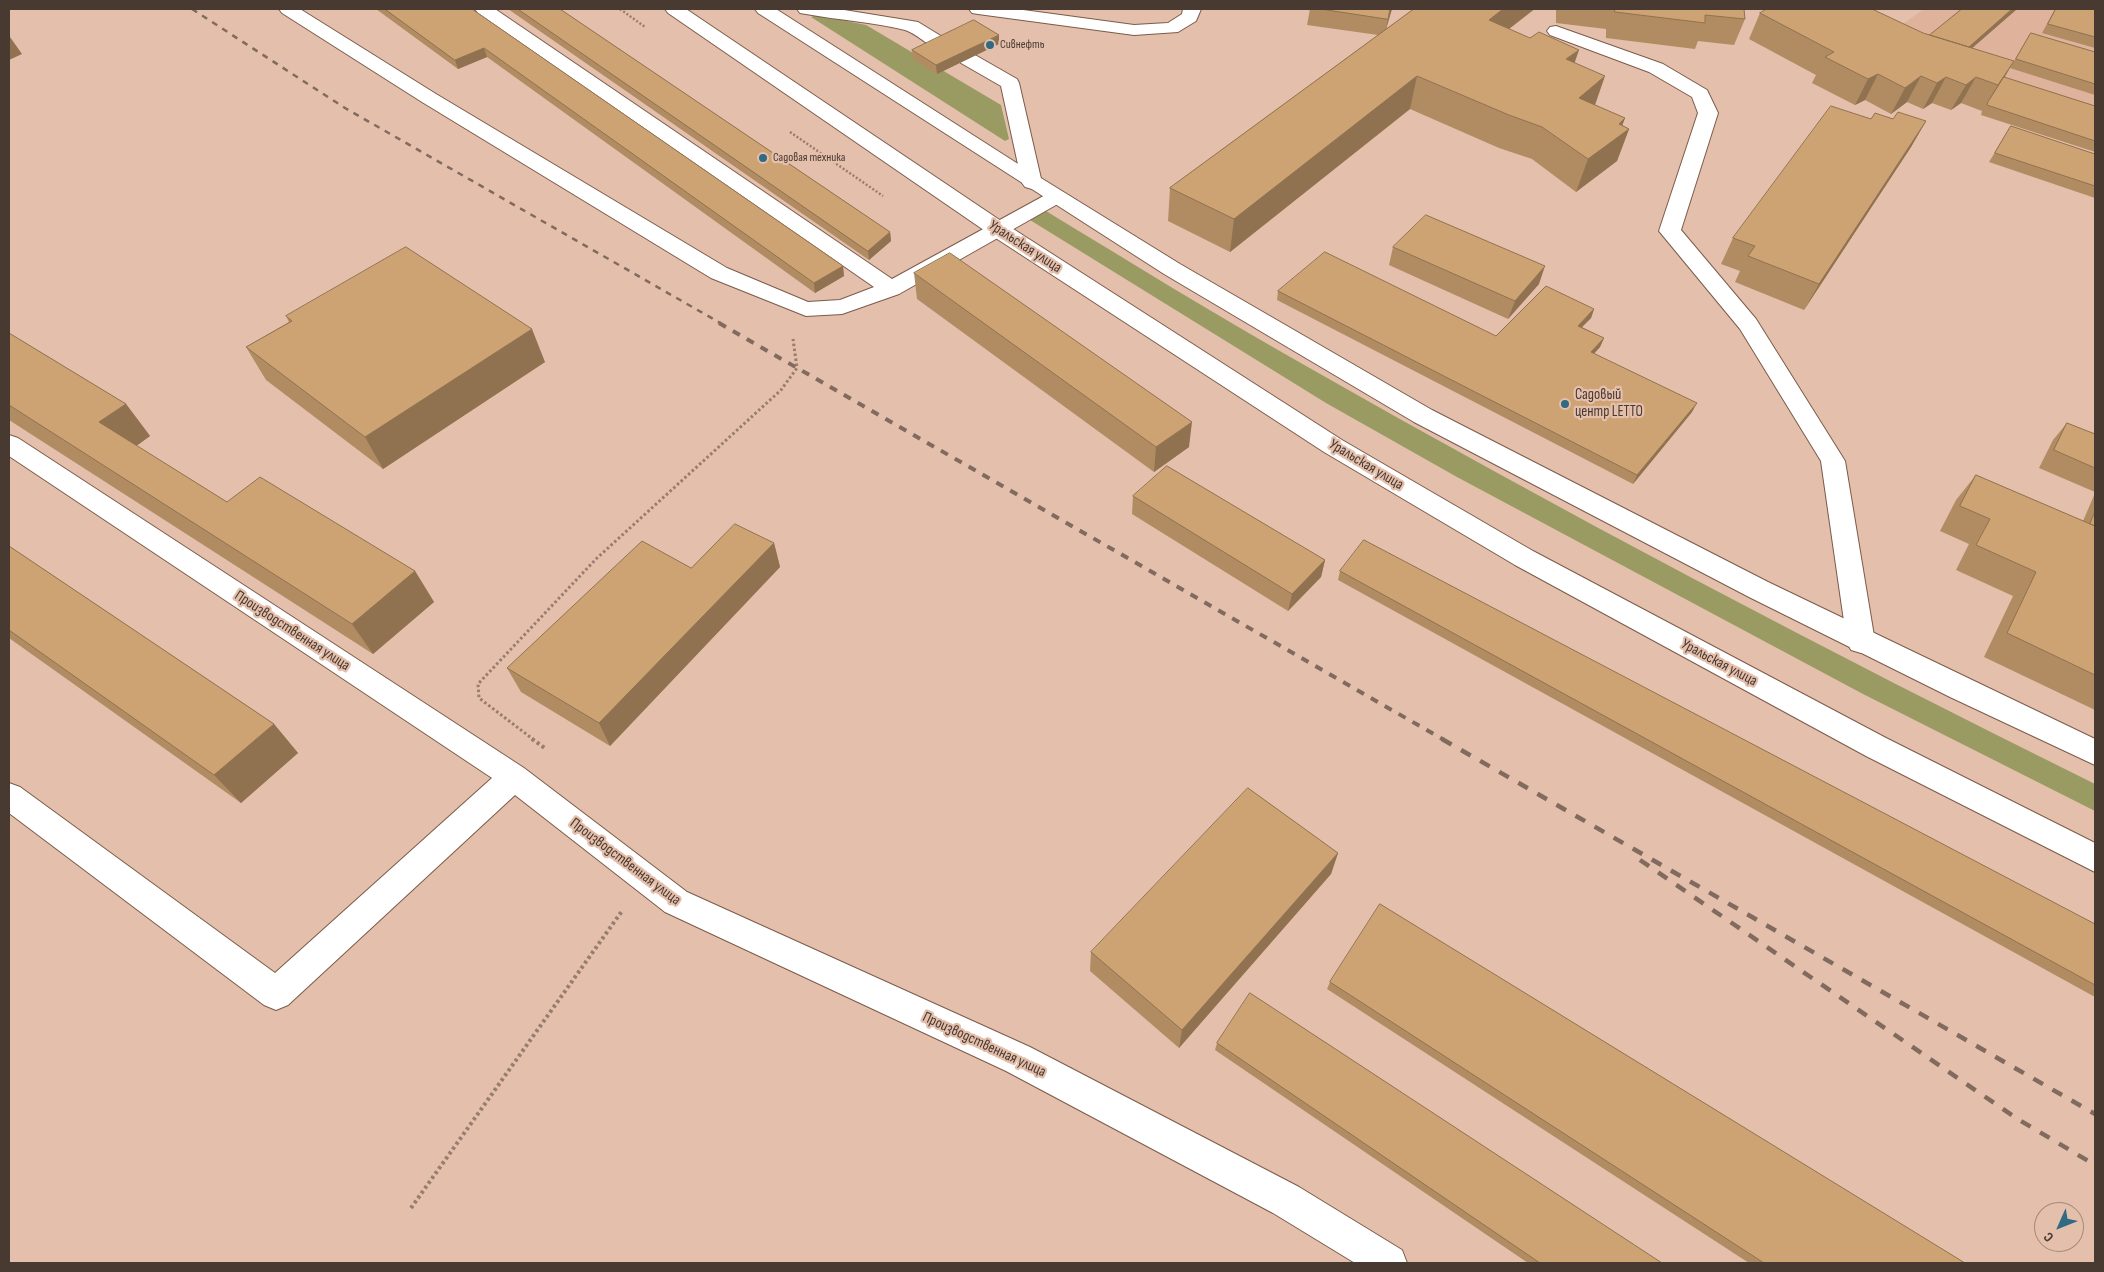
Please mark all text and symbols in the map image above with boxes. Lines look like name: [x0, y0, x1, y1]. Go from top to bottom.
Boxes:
place label: Сивнефть: [1000, 38, 1045, 52]
marker: Сивнефть: [984, 39, 996, 51]
place label: Садовая техника: [773, 151, 845, 165]
marker: Садовая техника: [757, 152, 769, 164]
street label: Уральская улица: [985, 217, 1065, 277]
place label: Садовый центр LETTO: [1575, 386, 1643, 421]
marker: Садовый центр LETTO: [1559, 398, 1571, 410]
street label: Уральская улица: [1326, 436, 1406, 494]
street label: Производственная улица: [231, 587, 353, 675]
street label: Уральская улица: [1678, 635, 1760, 691]
street label: Производственная улица: [566, 814, 684, 910]
street label: Производственная улица: [919, 1009, 1049, 1081]
north arrow: [2034, 1202, 2084, 1252]
text: С: [2040, 1229, 2057, 1246]

